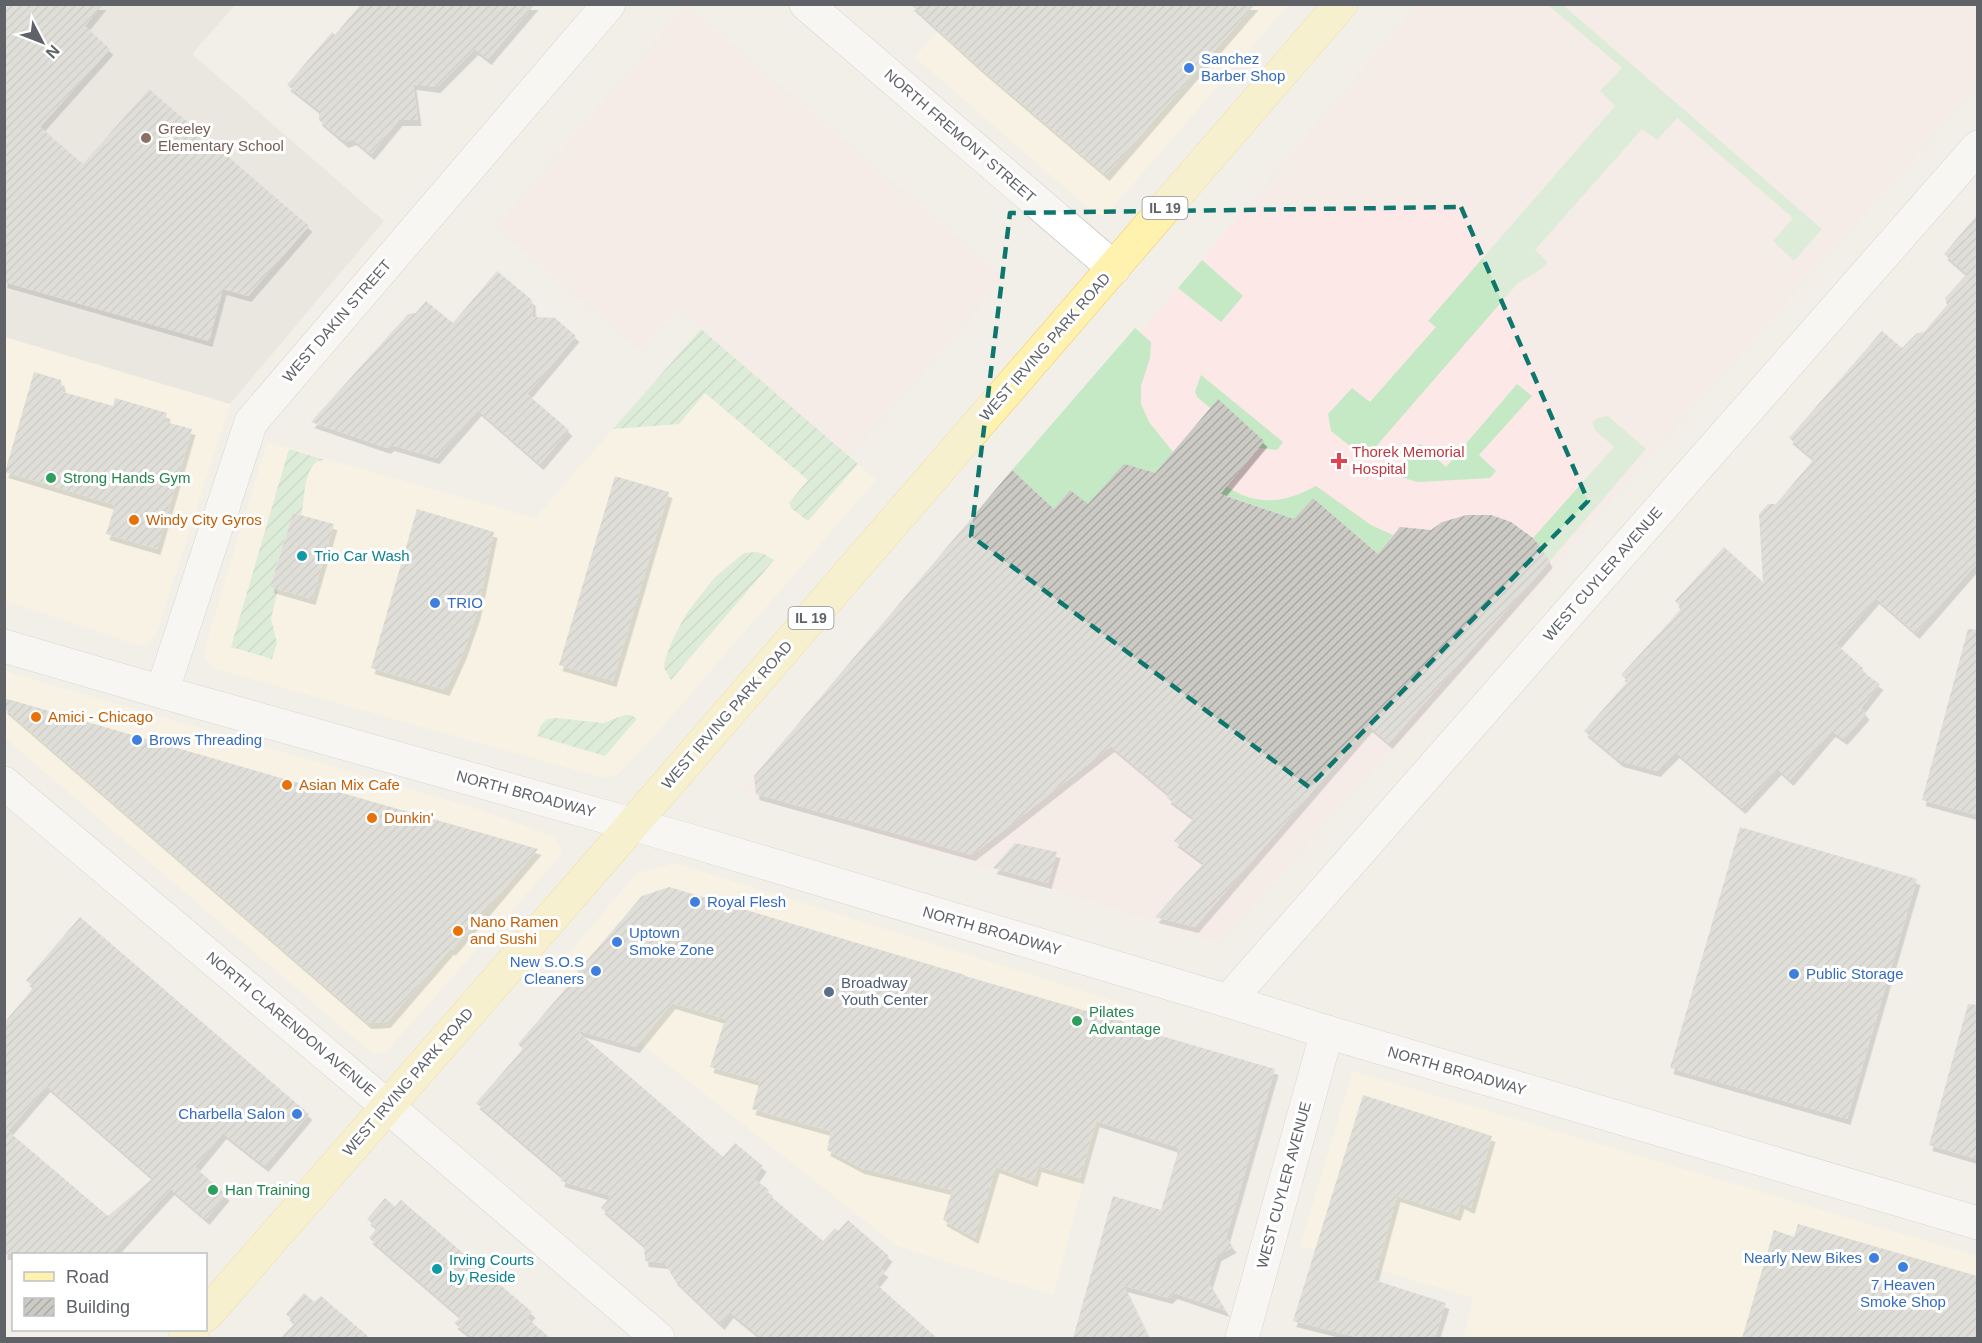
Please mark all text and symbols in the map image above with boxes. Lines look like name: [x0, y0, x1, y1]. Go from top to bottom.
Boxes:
north arrow: [12, 12, 72, 72]
text: N: [43, 42, 63, 62]
place label: Sanchez Barber Shop: [1201, 50, 1285, 84]
marker: Sanchez Barber Shop: [1182, 61, 1196, 75]
street label: NORTH FREMONT STREET: [881, 65, 1039, 206]
place label: Greeley Elementary School: [158, 120, 284, 154]
marker: Greeley Elementary School: [139, 131, 153, 145]
road number: IL 19: [1142, 197, 1188, 219]
street label: WEST DAKIN STREET: [279, 256, 394, 385]
street label: WEST IRVING PARK ROAD: [976, 269, 1113, 424]
place label: Thorek Memorial Hospital: [1352, 443, 1465, 477]
marker: Thorek Memorial Hospital: [1330, 452, 1348, 470]
place label: Strong Hands Gym: [63, 469, 191, 486]
marker: Strong Hands Gym: [44, 471, 58, 485]
street label: WEST CUYLER AVENUE: [1540, 503, 1665, 644]
place label: Windy City Gyros: [146, 511, 262, 528]
marker: Windy City Gyros: [127, 513, 141, 527]
place label: Trio Car Wash: [314, 547, 410, 564]
marker: Trio Car Wash: [295, 549, 309, 563]
place label: TRIO: [447, 594, 483, 611]
marker: TRIO: [428, 596, 442, 610]
road number: IL 19: [788, 607, 834, 629]
street label: WEST IRVING PARK ROAD: [658, 637, 795, 792]
place label: Amici - Chicago: [48, 708, 153, 725]
marker: Amici - Chicago: [29, 710, 43, 724]
place label: Brows Threading: [149, 731, 262, 748]
marker: Brows Threading: [130, 733, 144, 747]
street label: NORTH BROADWAY: [455, 767, 597, 820]
place label: Asian Mix Cafe: [299, 776, 400, 793]
marker: Asian Mix Cafe: [280, 778, 294, 792]
place label: Dunkin': [384, 809, 434, 826]
marker: Dunkin': [365, 811, 379, 825]
place label: Royal Flesh: [707, 893, 786, 910]
marker: Royal Flesh: [688, 895, 702, 909]
street label: NORTH BROADWAY: [921, 903, 1063, 958]
place label: Nano Ramen and Sushi: [470, 913, 558, 947]
marker: Nano Ramen and Sushi: [451, 924, 465, 938]
place label: Uptown Smoke Zone: [629, 924, 714, 958]
marker: Uptown Smoke Zone: [610, 935, 624, 949]
street label: NORTH CLARENDON AVENUE: [203, 948, 379, 1099]
place label: New S.O.S Cleaners: [510, 953, 584, 987]
marker: New S.O.S Cleaners: [589, 964, 603, 978]
place label: Public Storage: [1806, 965, 1904, 982]
marker: Public Storage: [1787, 967, 1801, 981]
place label: Broadway Youth Center: [841, 974, 928, 1008]
marker: Broadway Youth Center: [822, 985, 836, 999]
place label: Pilates Advantage: [1089, 1003, 1161, 1037]
street label: WEST IRVING PARK ROAD: [339, 1004, 476, 1159]
marker: Pilates Advantage: [1070, 1014, 1084, 1028]
street label: NORTH BROADWAY: [1386, 1043, 1528, 1098]
street label: WEST CUYLER AVENUE: [1253, 1100, 1314, 1270]
place label: Charbella Salon: [178, 1105, 285, 1122]
marker: Charbella Salon: [290, 1107, 304, 1121]
place label: Han Training: [225, 1181, 310, 1198]
marker: Han Training: [206, 1183, 220, 1197]
place label: Nearly New Bikes: [1744, 1249, 1862, 1266]
place label: Irving Courts by Reside: [449, 1251, 534, 1285]
marker: Nearly New Bikes: [1867, 1251, 1881, 1265]
legend: [12, 1253, 207, 1331]
marker: 7 Heaven Smoke Shop: [1896, 1260, 1910, 1274]
marker: Irving Courts by Reside: [430, 1262, 444, 1276]
text: Road: [66, 1267, 109, 1287]
place label: 7 Heaven Smoke Shop: [1860, 1276, 1946, 1310]
text: Building: [66, 1297, 130, 1317]

